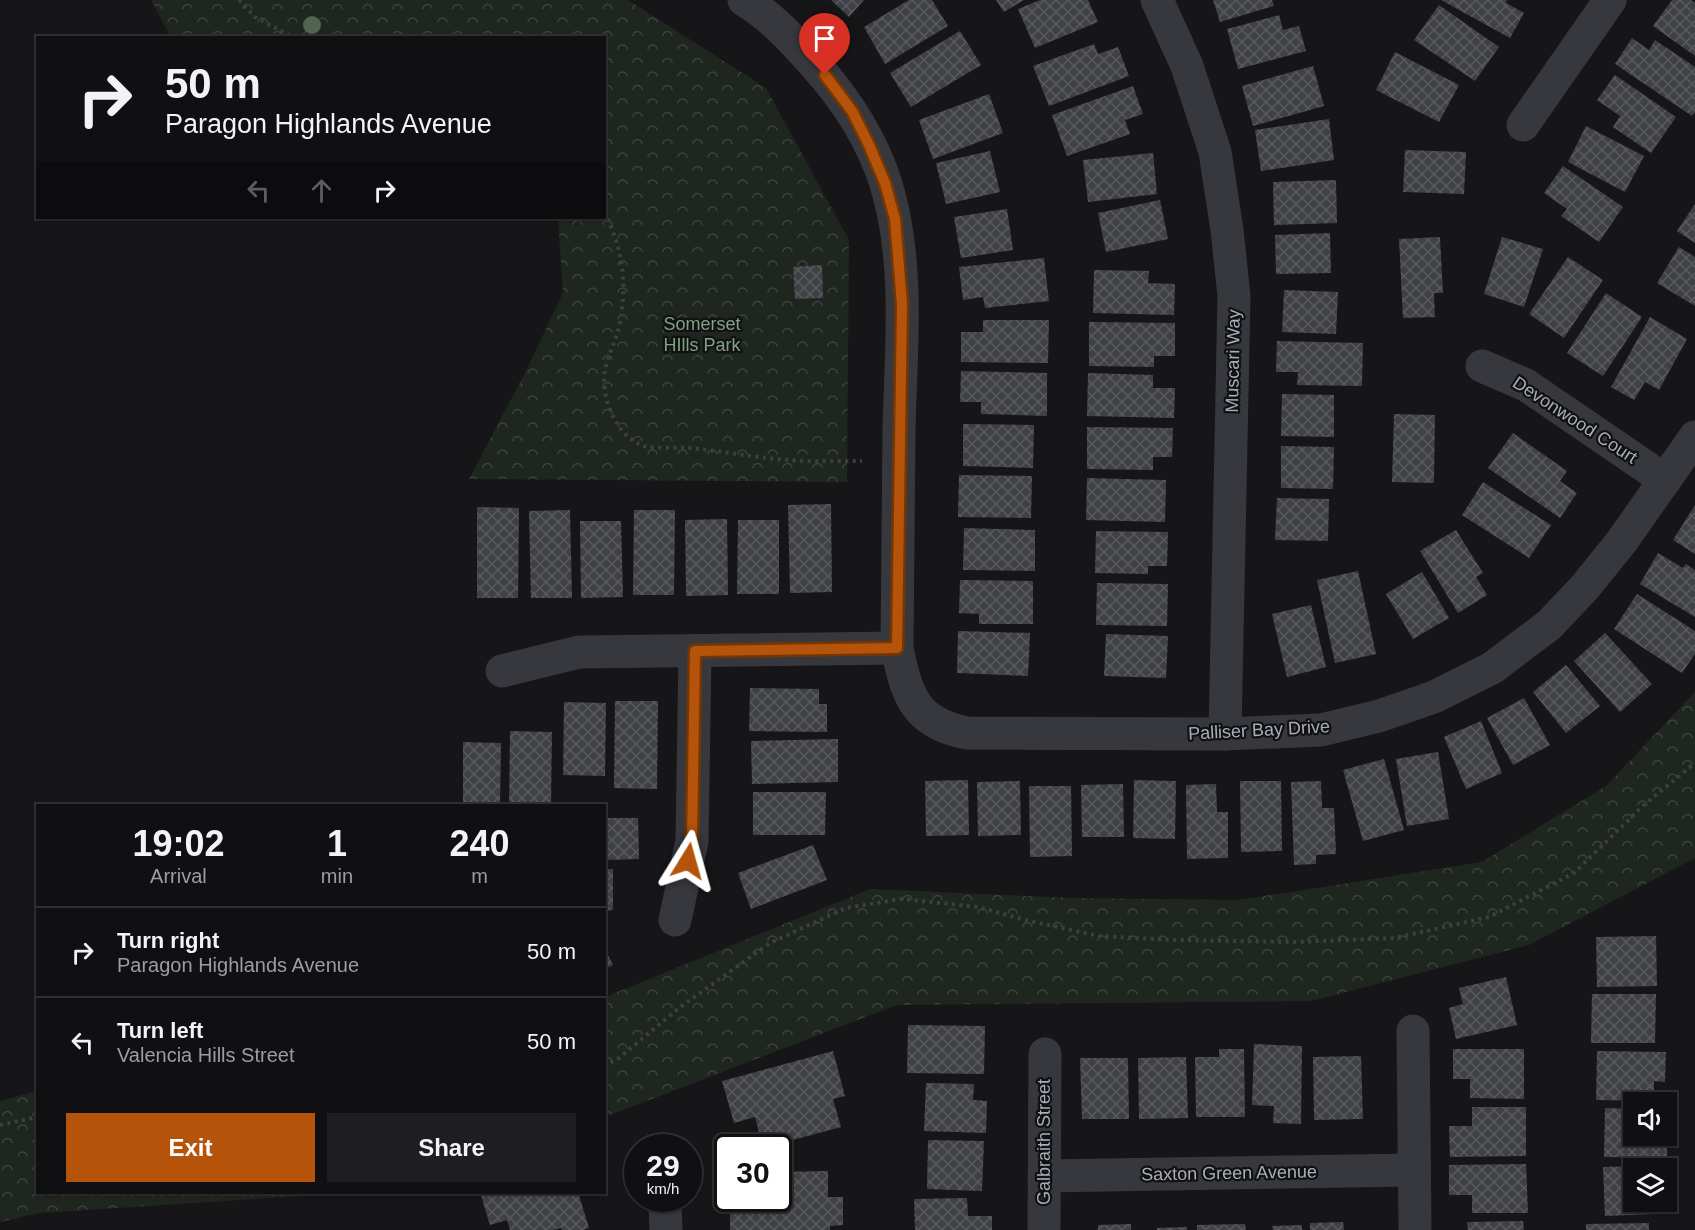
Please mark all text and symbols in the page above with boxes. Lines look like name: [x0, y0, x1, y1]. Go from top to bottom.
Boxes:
pin: [799, 13, 850, 75]
icon: arrive: [808, 22, 841, 55]
icon: right: [66, 60, 144, 138]
text: 50 m: [165, 60, 261, 107]
text: Paragon Highlands Avenue: [165, 109, 492, 139]
icon: left: [242, 174, 275, 207]
icon: ahead: [305, 174, 338, 207]
icon: right: [368, 174, 401, 207]
street label: Muscari Way: [1222, 309, 1244, 413]
park label: Somerset HIlls Park: [663, 314, 742, 355]
street label: Devonwood Court: [1509, 372, 1641, 468]
street label: Palliser Bay Drive: [1188, 716, 1330, 744]
text: 19:02: [132, 823, 224, 864]
text: 1: [327, 823, 347, 864]
text: 240: [449, 823, 510, 864]
position arrow: [656, 829, 720, 893]
text: Arrival: [150, 865, 207, 887]
text: min: [321, 865, 353, 887]
text: m: [471, 865, 488, 887]
text: Turn right: [117, 928, 219, 953]
icon: right: [66, 936, 99, 969]
text: 50 m: [527, 939, 576, 964]
text: Paragon Highlands Avenue: [117, 954, 359, 976]
text: Turn left: [117, 1018, 203, 1043]
icon: left: [66, 1026, 99, 1059]
text: 50 m: [527, 1029, 576, 1054]
text: Valencia Hills Street: [117, 1044, 294, 1066]
street label: Galbraith Street: [1034, 1079, 1054, 1205]
map controls: [1623, 1092, 1677, 1212]
button: sound: [1623, 1092, 1677, 1146]
button: Exit: [66, 1113, 315, 1182]
button: Share: [327, 1113, 576, 1182]
speed limit sign: 30: [714, 1134, 792, 1212]
text: 29: [646, 1149, 680, 1182]
button: layers: [1623, 1158, 1677, 1212]
street label: Saxton Green Avenue: [1141, 1161, 1317, 1185]
text: km/h: [647, 1180, 679, 1197]

